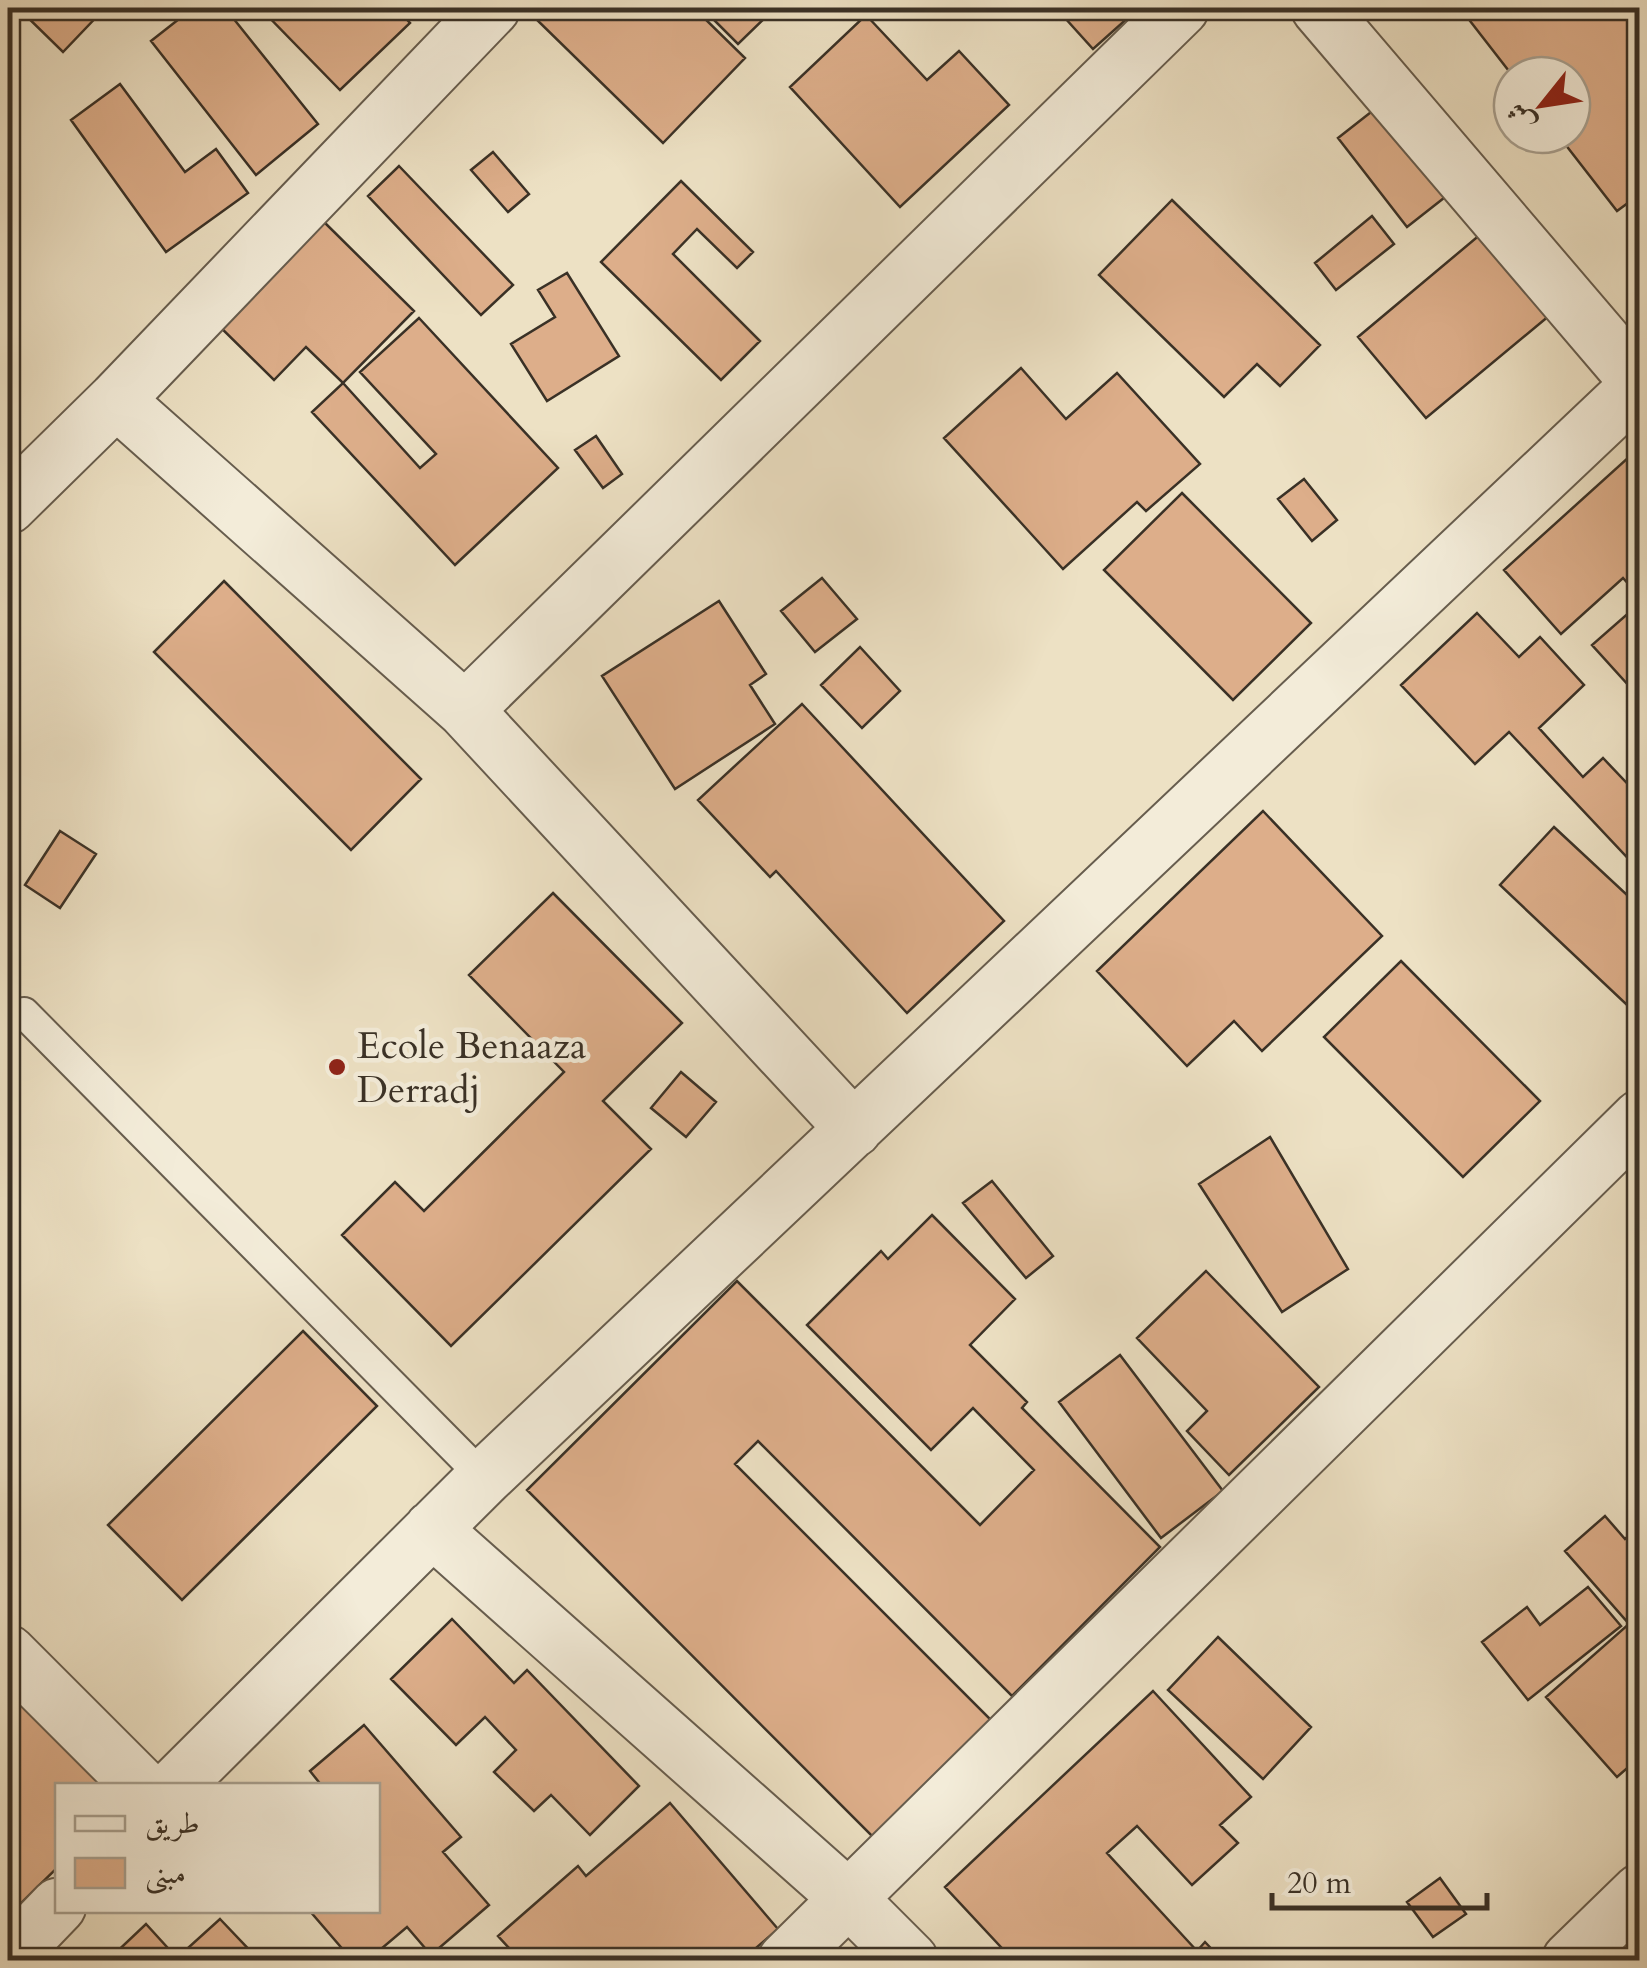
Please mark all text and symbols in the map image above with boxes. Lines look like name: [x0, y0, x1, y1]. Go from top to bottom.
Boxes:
north arrow: [1492, 55, 1592, 155]
text: ش: [1498, 95, 1545, 139]
place label: Ecole Benaaza Derradj: [357, 1020, 586, 1116]
marker: Ecole Benaaza Derradj: [326, 1056, 348, 1078]
legend: [55, 1783, 380, 1913]
text: طريق: [145, 1803, 200, 1844]
scale bar: [1272, 1848, 1487, 1910]
text: مبنى: [145, 1853, 186, 1895]
text: 20 m: [1287, 1863, 1352, 1904]

